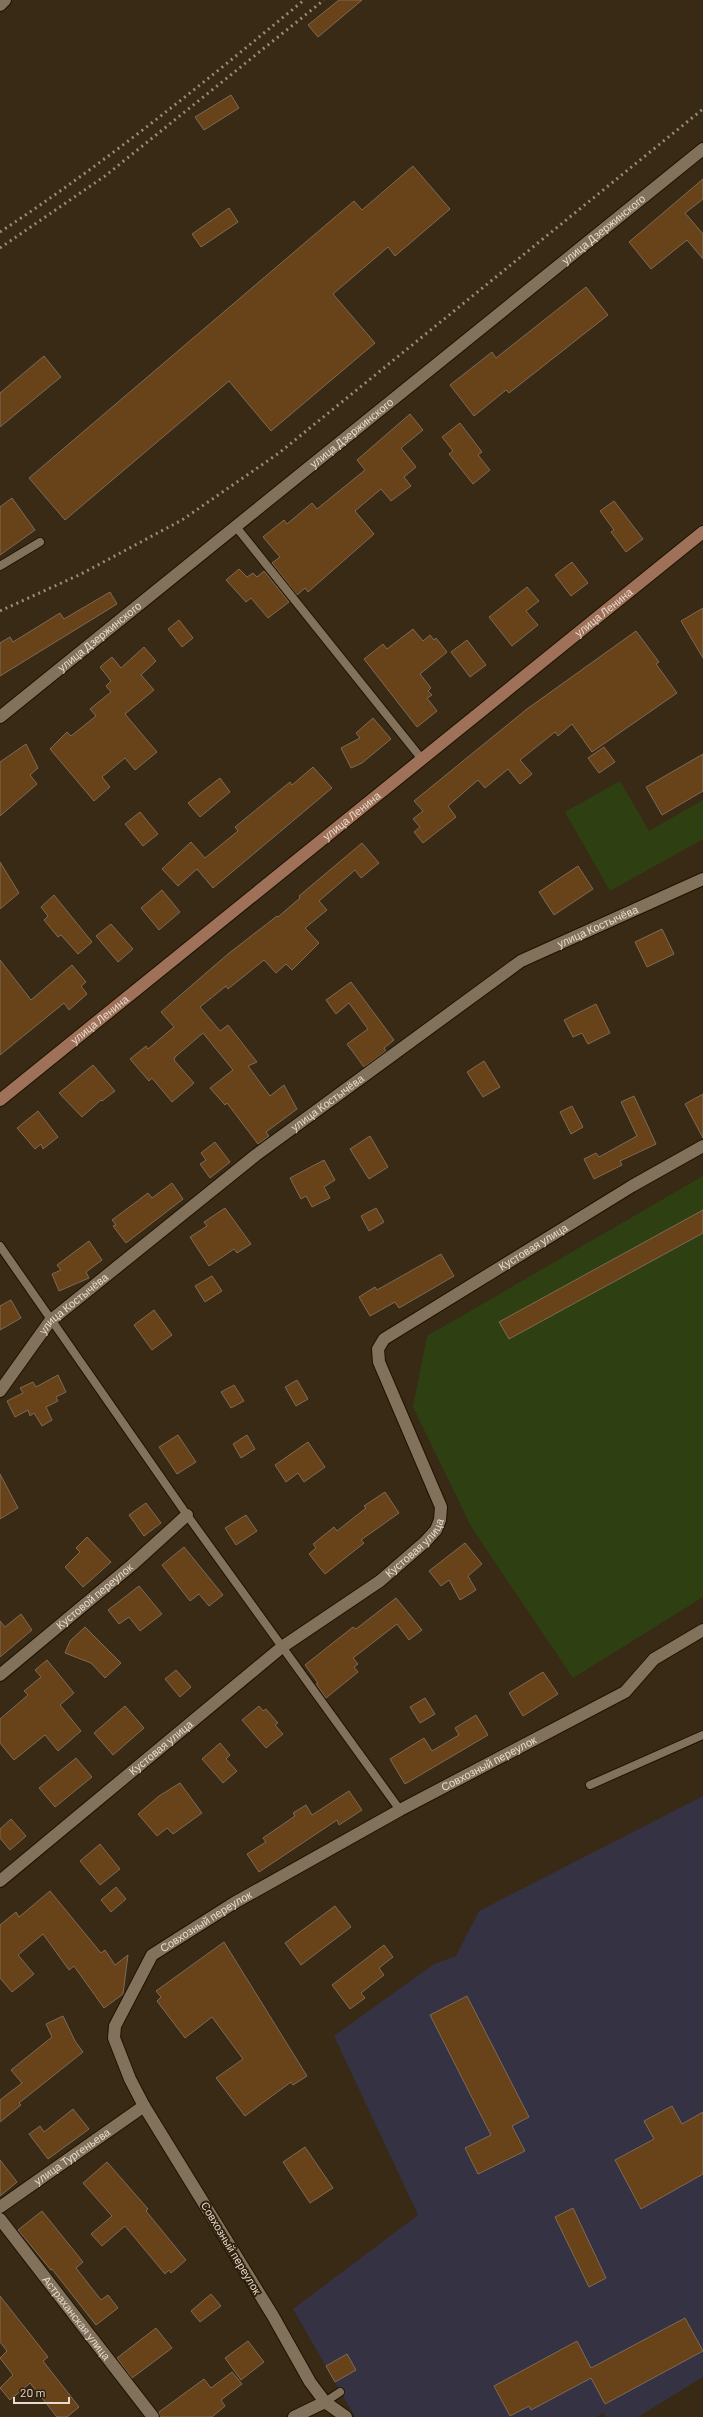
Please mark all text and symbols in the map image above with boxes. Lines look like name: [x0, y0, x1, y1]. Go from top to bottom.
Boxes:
street label: улица Дзержинского: [559, 191, 648, 267]
street label: улица Дзержинского: [307, 395, 396, 470]
street label: улица Ленина: [572, 584, 635, 639]
street label: улица Дзержинского: [55, 599, 144, 674]
street label: улица Ленина: [320, 788, 383, 843]
street label: улица Костычёва: [555, 902, 641, 950]
street label: улица Ленина: [68, 991, 131, 1046]
street label: улица Костычёва: [288, 1071, 367, 1133]
street label: Кустовая улица: [496, 1220, 571, 1273]
street label: улица Костычёва: [36, 1269, 111, 1336]
street label: Кустовая улица: [382, 1516, 446, 1580]
street label: Кустовой переулок: [53, 1560, 135, 1631]
street label: Кустовая улица: [126, 1716, 196, 1777]
street label: Совхозный переулок: [439, 1733, 538, 1793]
street label: Совхозный переулок: [157, 1887, 254, 1954]
street label: улица Тургеньева: [31, 2124, 113, 2187]
street label: Совхозный переулок: [199, 2199, 264, 2296]
street label: Астраханская улица: [40, 2273, 114, 2363]
scale bar: [14, 2379, 69, 2405]
text: 20 m: [20, 2385, 46, 2399]

